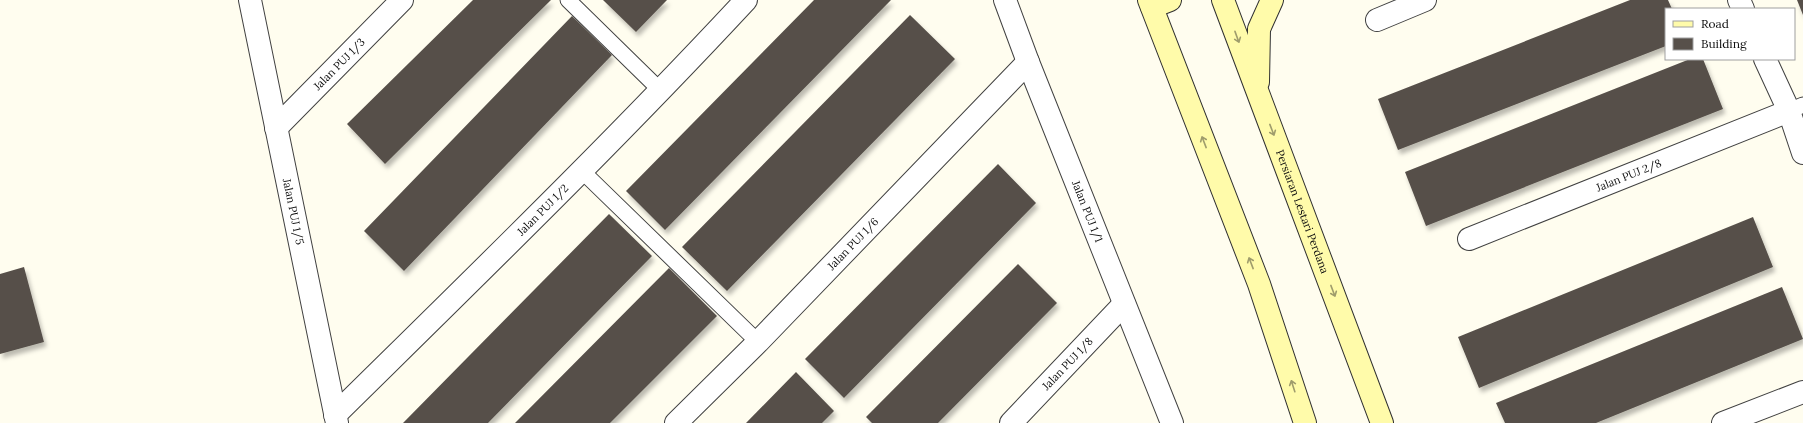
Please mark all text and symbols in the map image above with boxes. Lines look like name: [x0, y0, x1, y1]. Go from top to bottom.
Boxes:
legend: [1665, 8, 1795, 60]
text: Road: [1701, 16, 1729, 31]
one-way arrow: [1233, 30, 1241, 42]
street label: Jalan PUJ 1/3: [310, 35, 368, 94]
text: Building: [1701, 36, 1747, 51]
one-way arrow: [1268, 124, 1276, 136]
one-way arrow: [1199, 136, 1207, 148]
street label: Persiaran Lestari Perdana: [1273, 148, 1332, 276]
street label: Jalan PUJ 2/8: [1593, 156, 1663, 195]
street label: Jalan PUJ 1/5: [280, 176, 307, 246]
street label: Jalan PUJ 1/1: [1069, 178, 1106, 244]
street label: Jalan PUJ 1/2: [513, 181, 571, 239]
street label: Jalan PUJ 1/6: [824, 214, 881, 273]
one-way arrow: [1246, 258, 1254, 270]
one-way arrow: [1329, 285, 1337, 297]
street label: Jalan PUJ 1/8: [1038, 334, 1096, 394]
one-way arrow: [1289, 380, 1296, 393]

